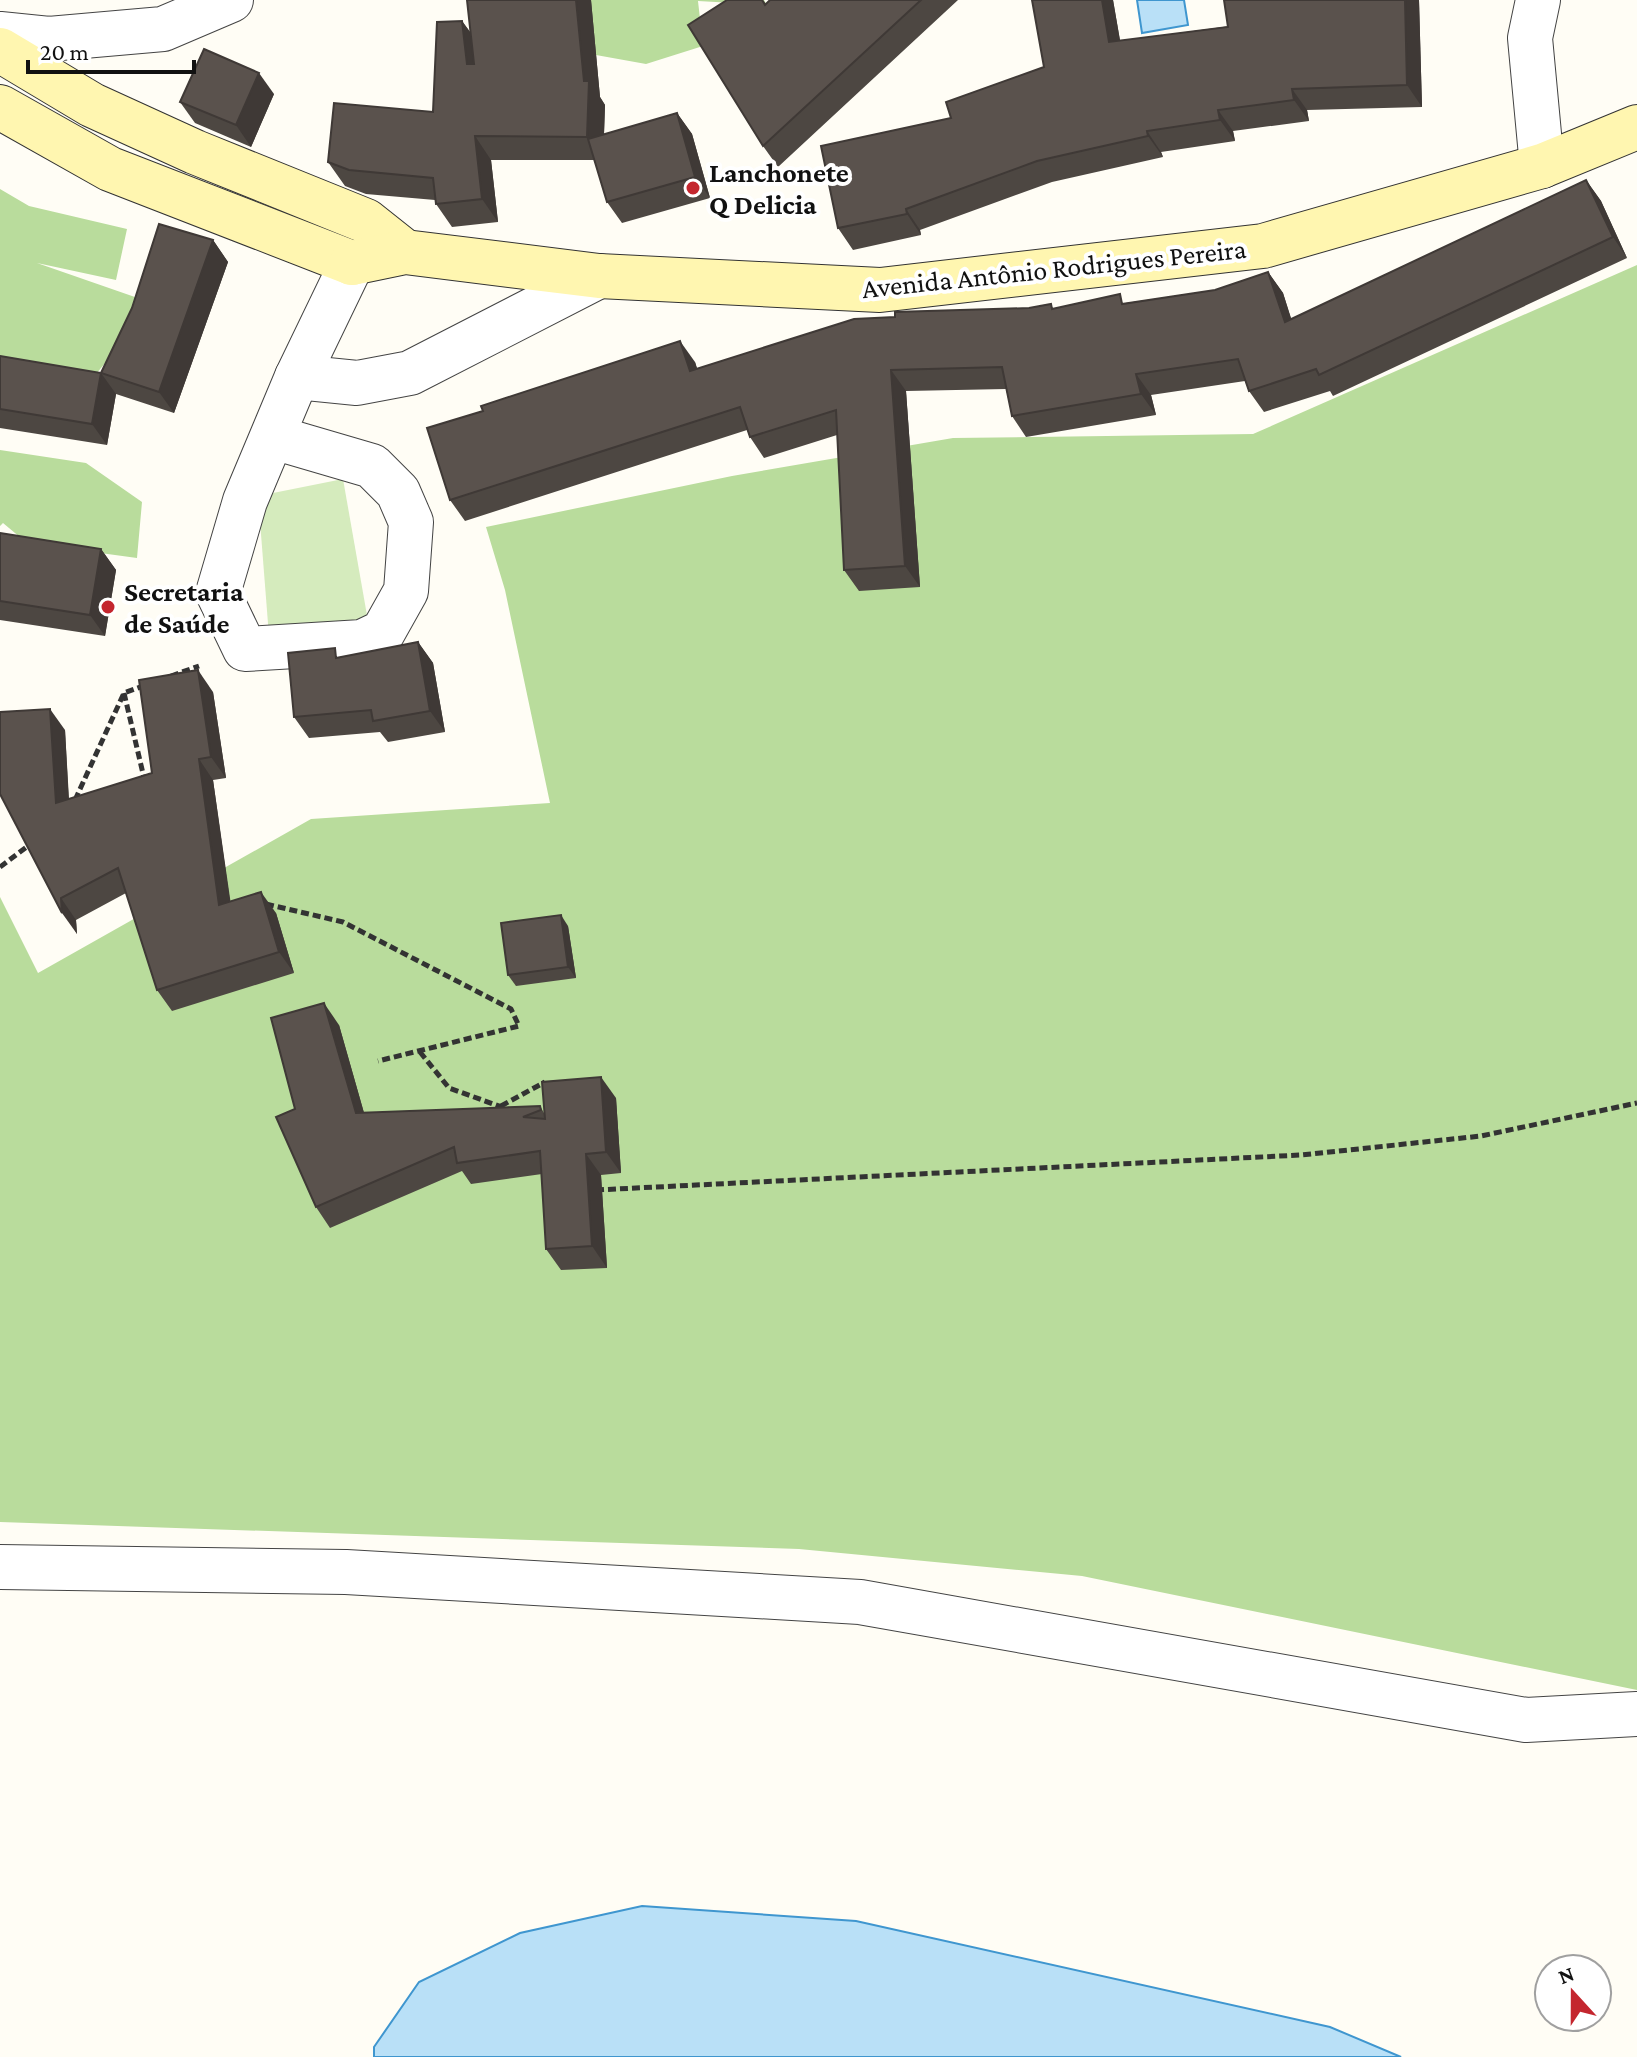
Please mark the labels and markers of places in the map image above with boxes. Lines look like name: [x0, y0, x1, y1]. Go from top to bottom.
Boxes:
place label: Lanchonete Q Delicia: [709, 157, 849, 220]
marker: Lanchonete Q Delicia: [684, 179, 702, 197]
place label: Secretaria de Saúde: [124, 576, 244, 639]
marker: Secretaria de Saúde: [99, 598, 117, 616]

